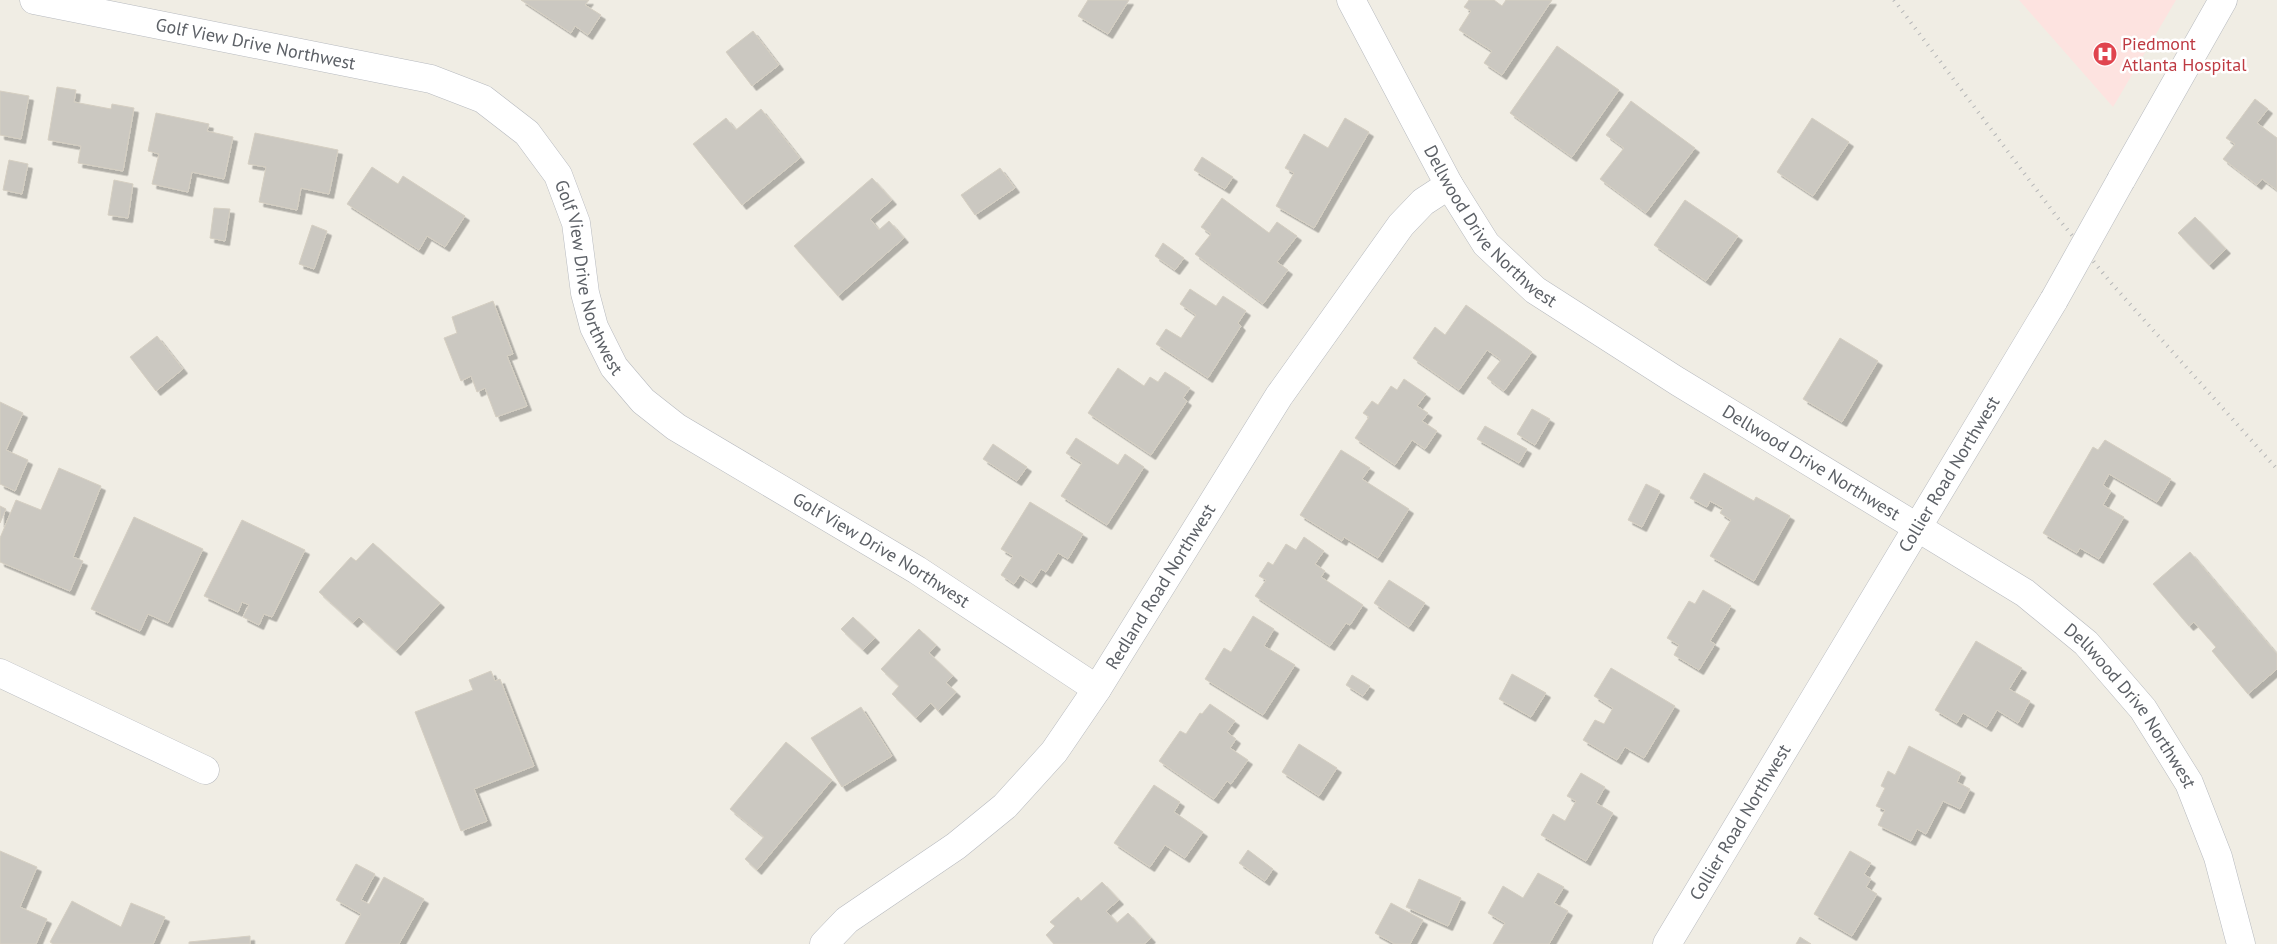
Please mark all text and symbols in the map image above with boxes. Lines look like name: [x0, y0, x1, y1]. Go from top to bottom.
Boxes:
street label: Golf View Drive Northwest: [154, 13, 358, 75]
place label: Piedmont Atlanta Hospital: [2122, 32, 2247, 76]
hospital icon: Piedmont Atlanta Hospital: [2092, 41, 2118, 67]
street label: Dellwood Drive Northwest: [1419, 141, 1561, 312]
street label: Golf View Drive Northwest: [550, 177, 628, 380]
street label: Collier Road Northwest: [1893, 392, 2005, 556]
street label: Dellwood Drive Northwest: [1718, 399, 1904, 525]
street label: Golf View Drive Northwest: [789, 487, 974, 613]
street label: Redland Road Northwest: [1100, 499, 1220, 673]
street label: Dellwood Drive Northwest: [2060, 618, 2202, 791]
street label: Collier Road Northwest: [1684, 740, 1795, 904]

